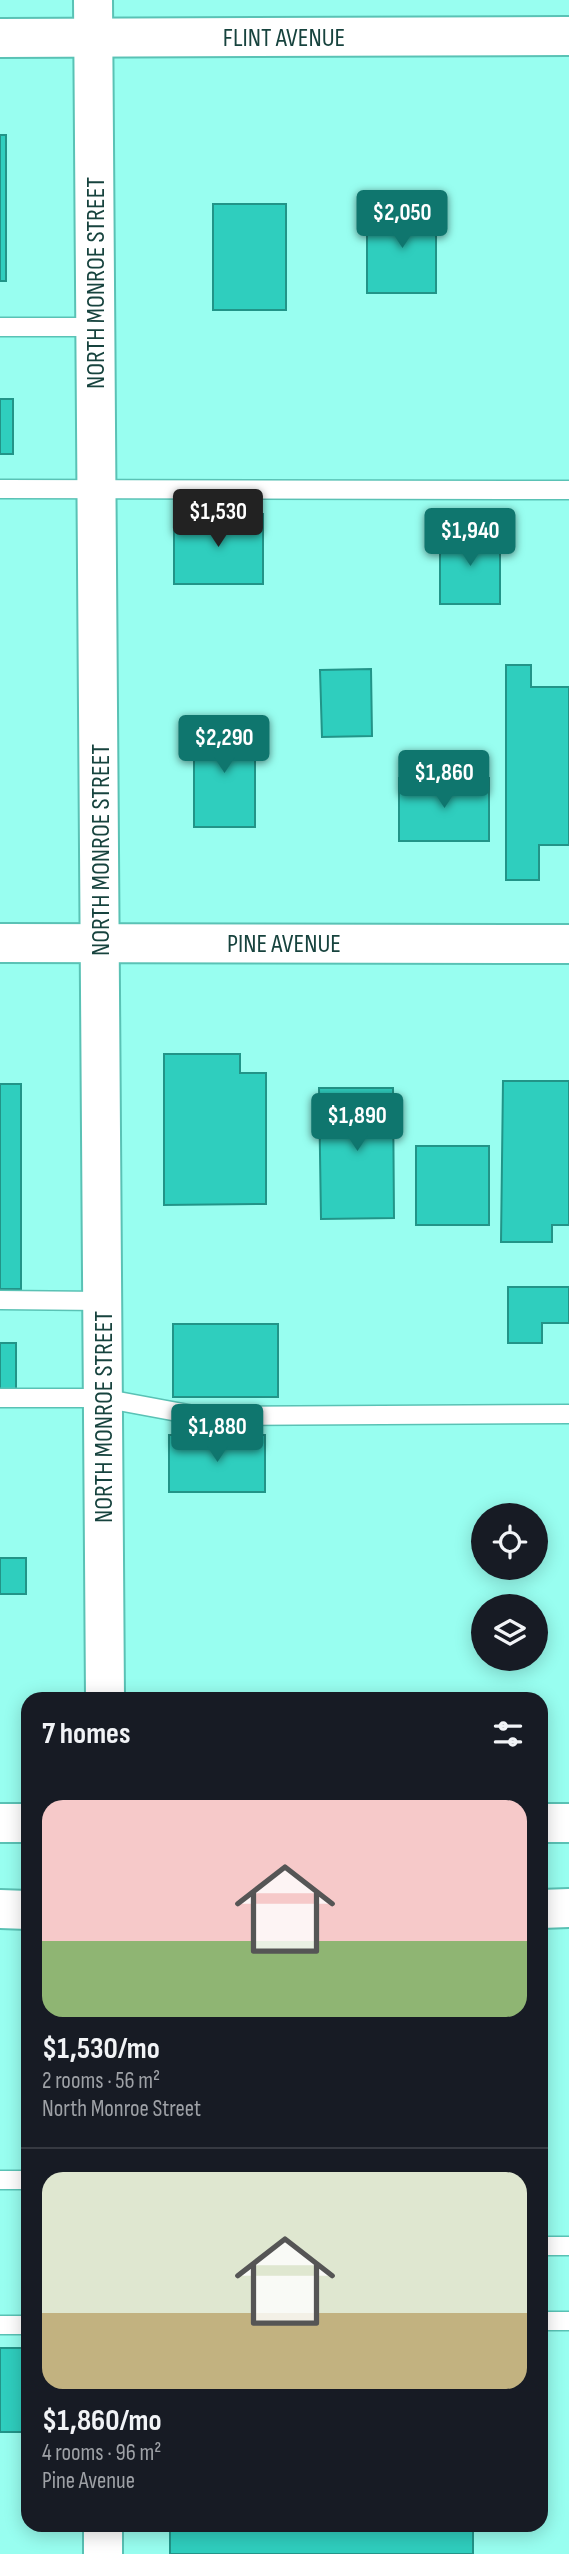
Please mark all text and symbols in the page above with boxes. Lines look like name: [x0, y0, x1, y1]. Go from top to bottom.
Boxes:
street label: FLINT AVENUE: [223, 23, 345, 54]
street label: NORTH MONROE STREET: [81, 177, 112, 389]
pin: $2,050: [345, 190, 459, 250]
text: $2,050: [373, 199, 431, 227]
pin: $1,530: [161, 490, 275, 549]
text: $1,530: [189, 498, 247, 526]
pin: $1,940: [413, 508, 527, 568]
text: $1,940: [440, 517, 500, 545]
pin: $2,290: [167, 716, 281, 775]
text: $2,290: [194, 724, 254, 752]
street label: NORTH MONROE STREET: [86, 744, 117, 956]
pin: $1,860: [387, 750, 501, 810]
text: $1,860: [414, 759, 474, 787]
street label: PINE AVENUE: [227, 929, 341, 960]
pin: $1,890: [300, 1094, 414, 1153]
text: $1,890: [327, 1102, 387, 1130]
street label: NORTH MONROE STREET: [89, 1311, 120, 1523]
pin: $1,880: [160, 1404, 274, 1464]
text: $1,880: [187, 1413, 247, 1441]
map controls: [471, 1503, 548, 1671]
button: locate: [471, 1503, 548, 1580]
button: layers: [471, 1594, 548, 1671]
icon: filters: [489, 1715, 527, 1753]
text: 7 homes: [42, 1716, 130, 1752]
icon: home: [222, 1846, 348, 1972]
text: $1,530/mo: [42, 2031, 160, 2067]
text: 2 rooms · 56 m²: [42, 2067, 160, 2095]
text: North Monroe Street: [42, 2095, 201, 2123]
icon: home: [222, 2218, 348, 2344]
text: $1,860/mo: [42, 2403, 162, 2439]
text: 4 rooms · 96 m²: [42, 2439, 161, 2467]
text: Pine Avenue: [42, 2467, 135, 2495]

